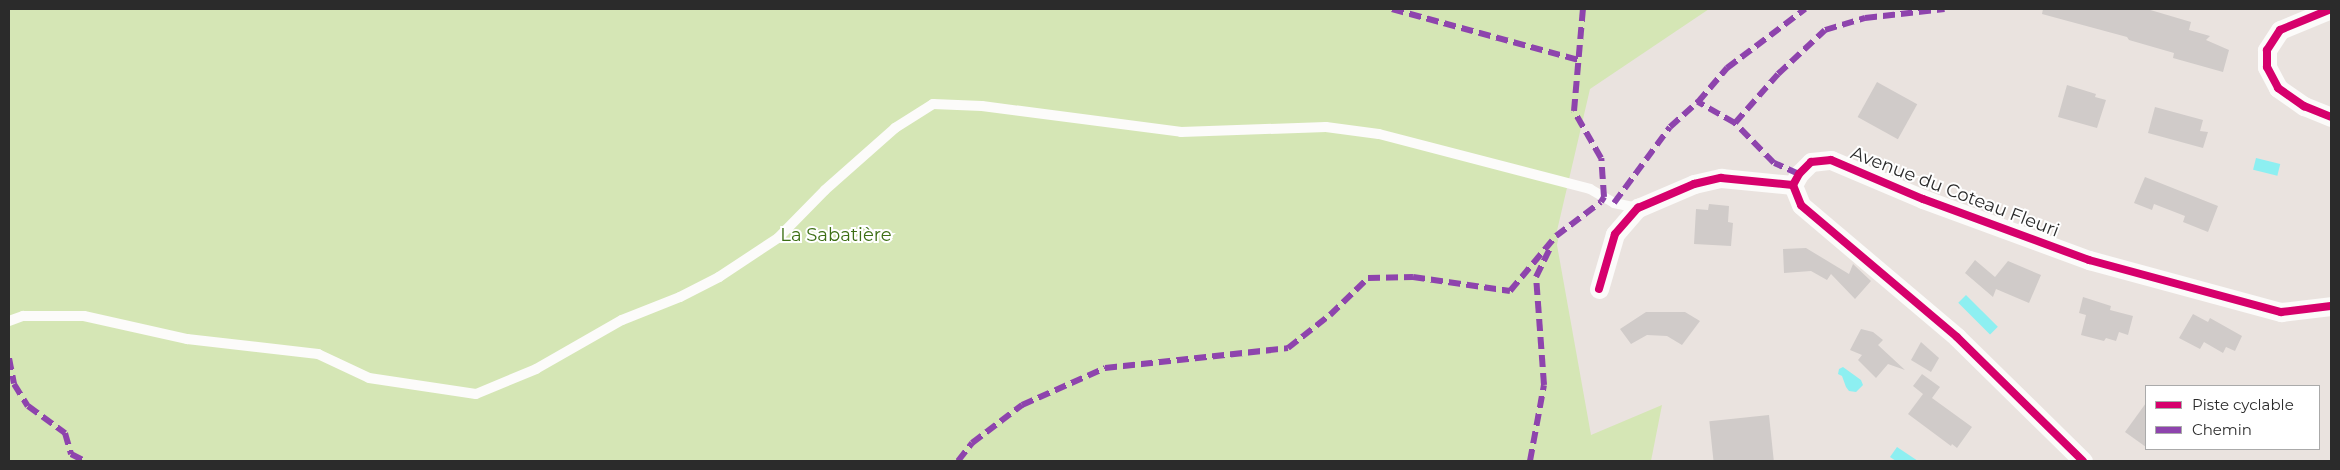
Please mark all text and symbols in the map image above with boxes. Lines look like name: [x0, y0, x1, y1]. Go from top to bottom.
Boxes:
street label: Avenue du Coteau Fleuri: [1848, 142, 2062, 242]
park label: La Sabatière: [780, 224, 892, 246]
legend: [2145, 385, 2320, 450]
text: Piste cyclable: [2192, 395, 2294, 414]
text: Chemin: [2192, 420, 2252, 439]

